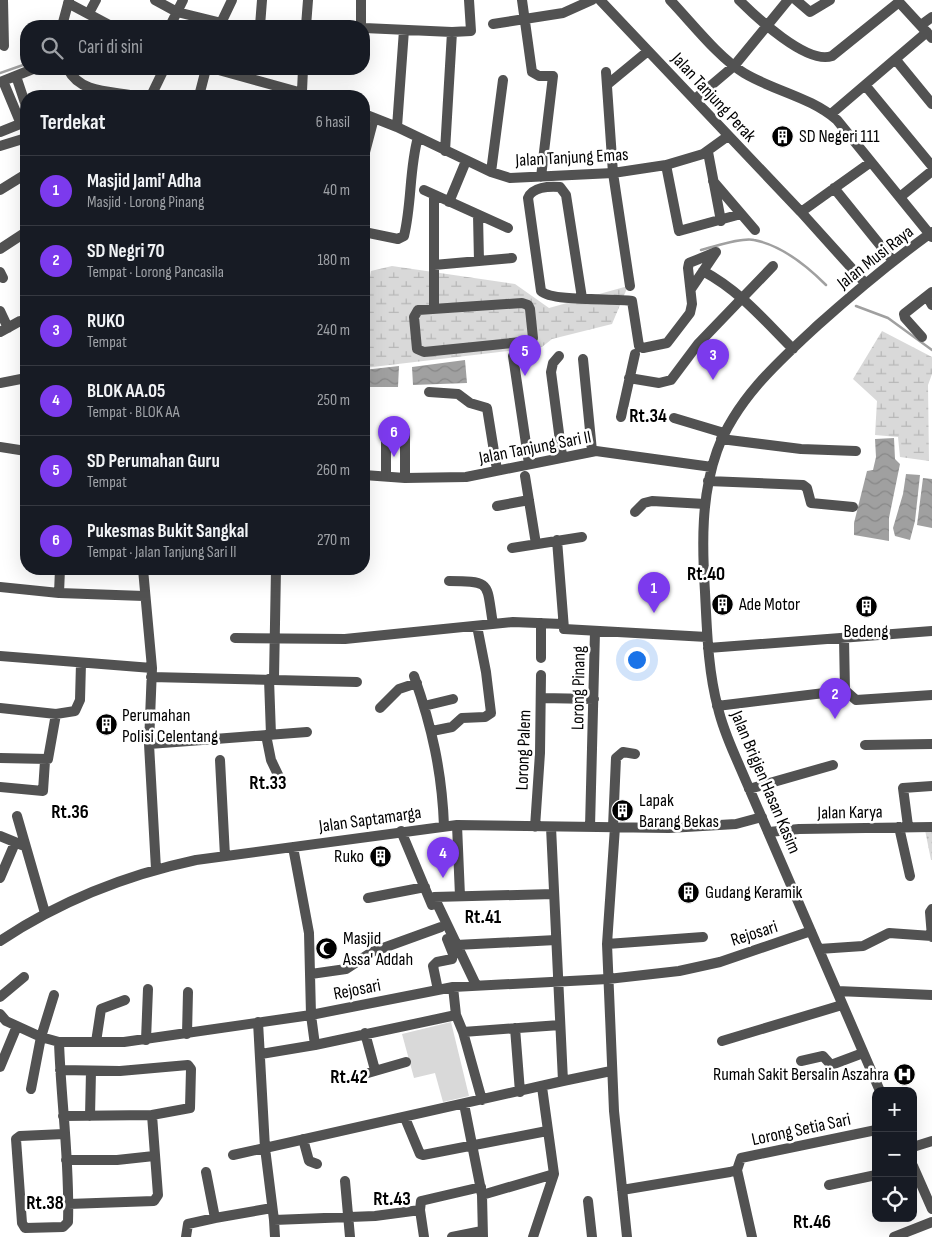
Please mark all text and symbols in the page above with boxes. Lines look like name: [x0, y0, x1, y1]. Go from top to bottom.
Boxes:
search box: [20, 20, 370, 75]
icon: search: [38, 34, 66, 62]
text: Cari di sini: [78, 36, 143, 59]
street label: Jalan Tanjung Perak: [666, 48, 760, 146]
text: Terdekat: [40, 110, 106, 135]
text: 6 hasil: [316, 113, 350, 132]
building icon: SD Negeri 111: [771, 124, 795, 148]
place label: SD Negeri 111: [799, 126, 880, 147]
street label: Jalan Tanjung Emas: [514, 144, 629, 171]
text: Masjid Jami' Adha: [87, 170, 201, 193]
text: 1: [53, 181, 59, 200]
text: 40 m: [323, 181, 350, 200]
text: Masjid · Lorong Pinang: [87, 193, 204, 212]
street label: Jalan Musi Raya: [832, 221, 918, 294]
text: SD Negri 70: [87, 240, 165, 263]
text: 2: [52, 251, 60, 270]
text: 180 m: [317, 251, 350, 270]
text: Tempat · Lorong Pancasila: [87, 263, 224, 282]
text: RUKO: [87, 310, 125, 333]
text: 3: [52, 321, 60, 340]
text: 240 m: [317, 321, 350, 340]
text: Tempat: [87, 333, 127, 352]
pin: 5: [509, 335, 541, 376]
pin: 3: [697, 339, 729, 380]
text: BLOK AA.05: [87, 380, 165, 403]
text: 4: [52, 391, 60, 410]
text: 250 m: [317, 391, 350, 410]
text: Tempat · BLOK AA: [87, 403, 179, 422]
district label: Rt.34: [629, 405, 667, 428]
pin: 6: [378, 416, 410, 457]
street label: Jalan Tanjung Sari II: [476, 426, 593, 469]
text: SD Perumahan Guru: [87, 450, 220, 473]
text: 5: [52, 461, 60, 480]
text: 260 m: [316, 461, 350, 480]
text: Tempat: [87, 473, 127, 492]
text: Pukesmas Bukit Sangkal: [87, 520, 248, 543]
text: 6: [52, 531, 60, 550]
text: 270 m: [317, 531, 350, 550]
text: Tempat · Jalan Tanjung Sari II: [87, 543, 236, 562]
district label: Rt.40: [687, 563, 725, 586]
pin: 1: [638, 572, 670, 613]
building icon: Ade Motor: [711, 592, 735, 616]
place label: Ade Motor: [738, 594, 800, 615]
building icon: Bedeng: [854, 594, 878, 618]
place label: Bedeng: [844, 621, 888, 642]
street label: Lorong Pinang: [567, 646, 590, 730]
your location: [624, 647, 650, 673]
pin: 2: [819, 678, 851, 719]
place label: Perumahan Polisi Celentang: [122, 705, 218, 747]
street label: Jalan Brigjen Hasan Kasim: [726, 707, 805, 857]
street label: Lorong Palem: [512, 709, 535, 791]
building icon: Perumahan Polisi Celentang: [94, 713, 118, 737]
district label: Rt.33: [249, 772, 287, 795]
place label: Lapak Barang Bekas: [639, 790, 719, 832]
building icon: Lapak Barang Bekas: [611, 798, 635, 822]
district label: Rt.36: [51, 801, 89, 824]
street label: Jalan Karya: [816, 801, 883, 824]
street label: Jalan Saptamarga: [317, 802, 423, 837]
pin: 4: [427, 837, 459, 878]
building icon: Ruko: [368, 844, 392, 868]
place label: Ruko: [334, 846, 364, 867]
building icon: Gudang Keramik: [677, 880, 701, 904]
place label: Gudang Keramik: [705, 882, 803, 903]
district label: Rt.41: [465, 906, 502, 929]
street label: Rejosari: [728, 916, 780, 951]
place label: Masjid Assa' Addah: [342, 928, 413, 970]
mosque icon: Masjid Assa' Addah: [315, 936, 339, 960]
street label: Rejosari: [332, 975, 383, 1004]
hospital icon: Rumah Sakit Bersalin Aszahra: [893, 1062, 917, 1086]
place label: Rumah Sakit Bersalin Aszahra: [713, 1064, 889, 1085]
district label: Rt.42: [330, 1066, 368, 1089]
map controls: [872, 1087, 917, 1222]
button: +: [872, 1087, 917, 1132]
street label: Lorong Setia Sari: [750, 1109, 853, 1150]
button: −: [872, 1132, 917, 1177]
button: locate: [872, 1177, 917, 1222]
district label: Rt.43: [373, 1188, 411, 1211]
district label: Rt.38: [26, 1192, 64, 1215]
district label: Rt.46: [793, 1211, 831, 1234]

